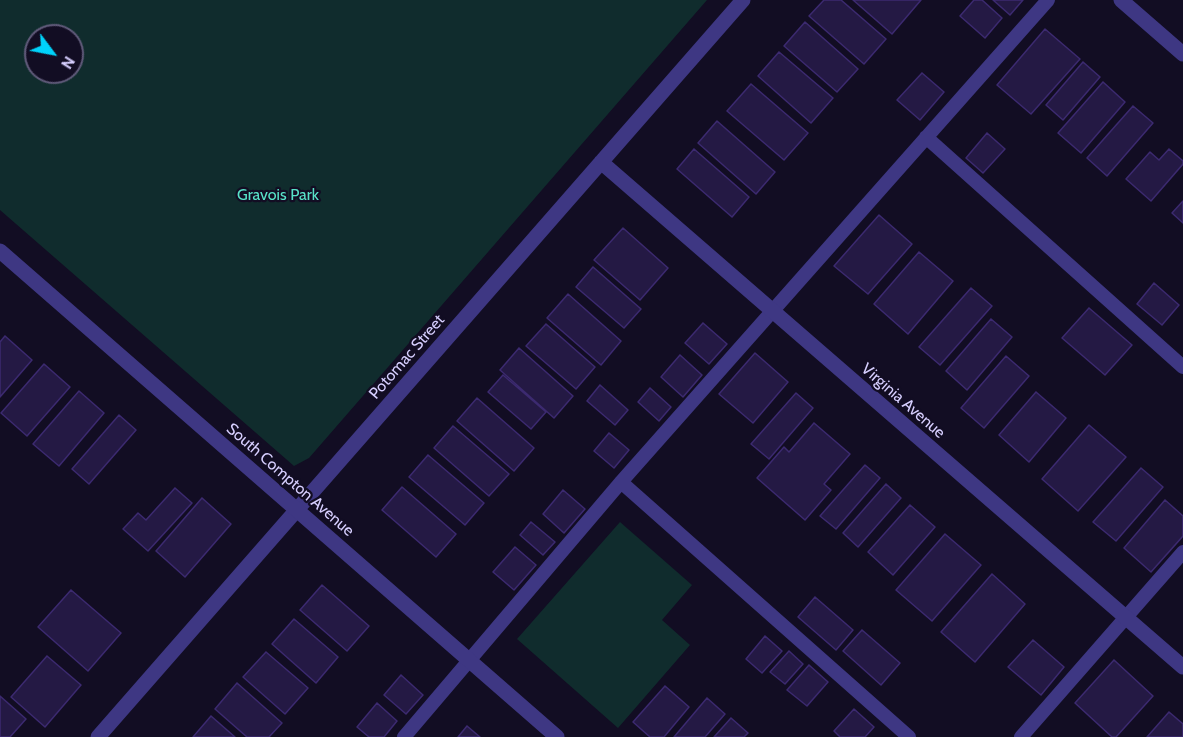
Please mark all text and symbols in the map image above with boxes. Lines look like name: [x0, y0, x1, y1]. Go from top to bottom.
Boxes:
north arrow: [24, 24, 84, 84]
text: N: [57, 53, 79, 73]
park label: Gravois Park: [237, 185, 319, 205]
street label: Potomac Street: [365, 311, 449, 403]
street label: Virginia Avenue: [857, 359, 949, 443]
street label: South Compton Avenue: [222, 419, 358, 541]

